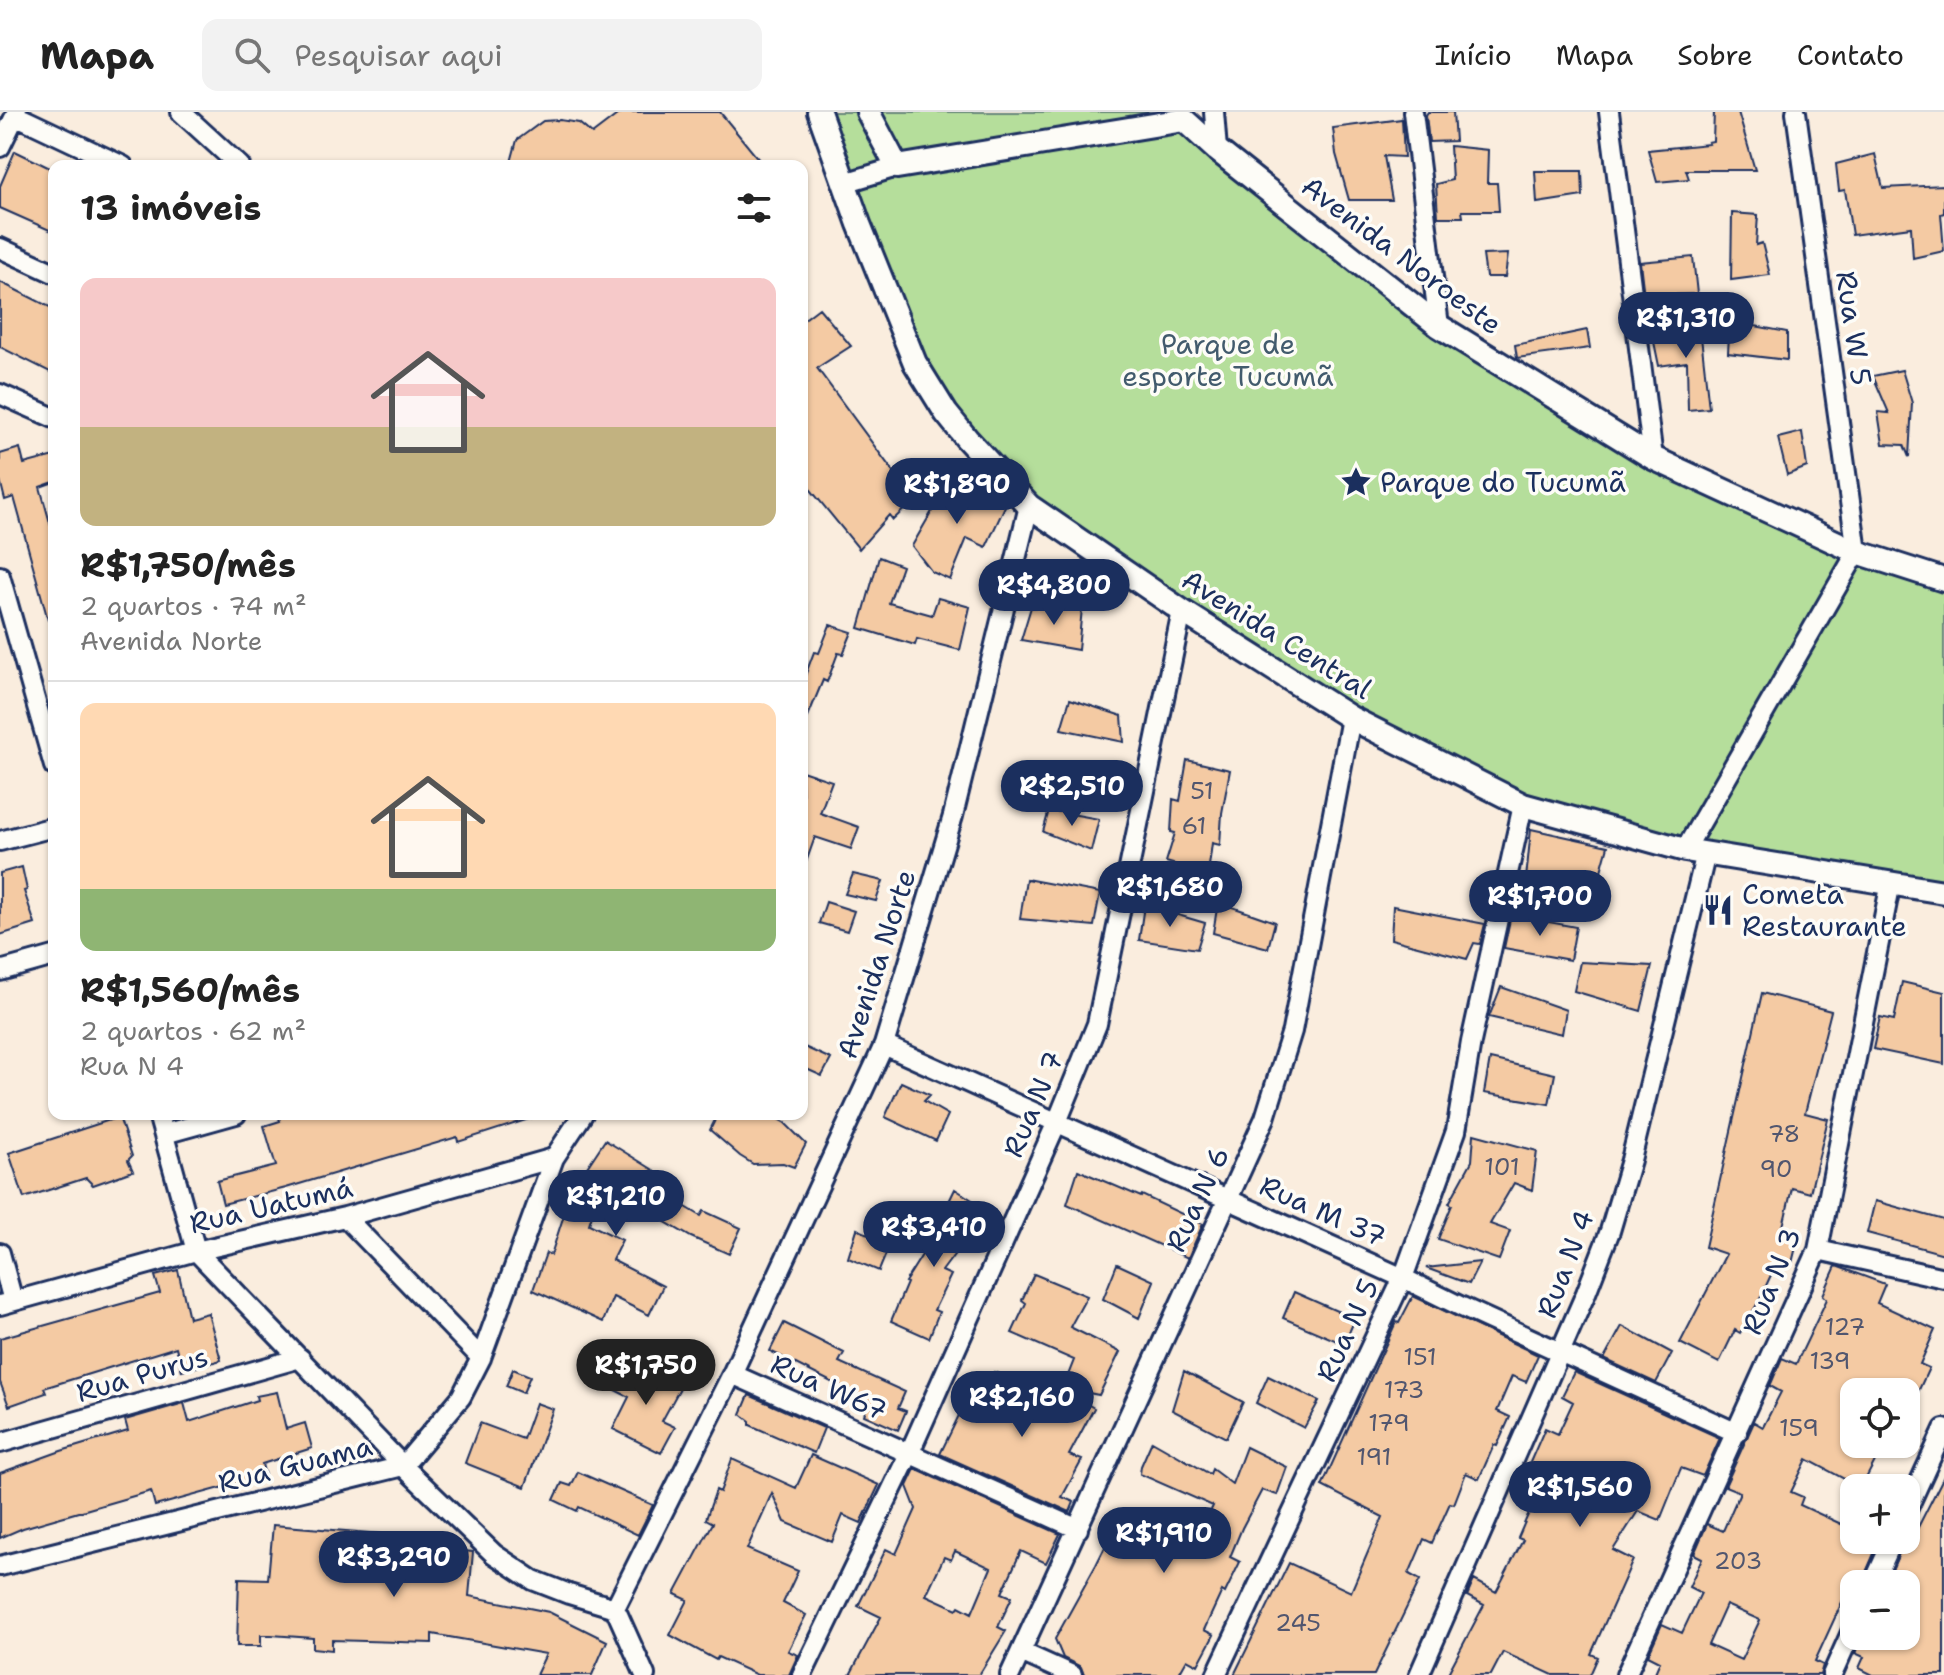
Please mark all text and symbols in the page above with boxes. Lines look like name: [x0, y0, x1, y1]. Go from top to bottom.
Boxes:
search box: [202, 19, 762, 91]
text: Mapa: [40, 30, 154, 81]
icon: search: [230, 33, 274, 77]
text: Pesquisar aqui: [294, 35, 503, 76]
text: Início: [1435, 36, 1512, 74]
text: Mapa: [1556, 36, 1633, 74]
text: Sobre: [1677, 36, 1753, 74]
text: Contato: [1797, 36, 1904, 74]
street label: Avenida Noroeste: [1294, 167, 1510, 343]
text: 13 imóveis: [80, 185, 261, 231]
icon: filters: [732, 186, 776, 230]
street label: Rua W 5: [1827, 268, 1881, 388]
pin: R$1,310: [1612, 292, 1760, 360]
text: R$1,310: [1636, 300, 1736, 335]
park label: Parque de esporte Tucumã: [1122, 325, 1334, 395]
icon: home: [356, 330, 500, 474]
pin: R$1,890: [883, 458, 1031, 526]
place label: Parque do Tucumã: [1380, 463, 1626, 501]
place icon: Parque do Tucumã: [1339, 465, 1373, 499]
text: R$1,890: [903, 466, 1011, 501]
text: R$1,750/mês: [80, 542, 296, 588]
pin: R$4,800: [980, 559, 1128, 627]
street label: Avenida Central: [1175, 560, 1380, 708]
text: R$4,800: [997, 567, 1111, 602]
text: 2 quartos · 74 m²: [80, 588, 307, 623]
text: Avenida Norte: [80, 623, 262, 658]
icon: home: [356, 755, 500, 899]
pin: R$2,510: [998, 760, 1146, 828]
text: R$2,510: [1019, 768, 1125, 803]
house number: 51: [1190, 775, 1214, 807]
house number: 61: [1182, 810, 1206, 842]
pin: R$1,680: [1096, 861, 1244, 929]
street label: Avenida Norte: [828, 865, 924, 1063]
text: R$1,680: [1116, 869, 1224, 904]
pin: R$1,700: [1466, 870, 1614, 938]
place label: Cometa Restaurante: [1742, 875, 1907, 945]
text: R$1,700: [1487, 878, 1593, 913]
restaurant icon: Cometa Restaurante: [1701, 893, 1735, 927]
text: R$1,560/mês: [80, 967, 300, 1013]
text: 2 quartos · 62 m²: [80, 1013, 306, 1048]
street label: Rua N 7: [994, 1045, 1072, 1163]
text: Rua N 4: [80, 1048, 184, 1083]
house number: 78: [1768, 1118, 1800, 1150]
street label: Rua N 6: [1156, 1140, 1238, 1258]
house number: 101: [1484, 1151, 1520, 1183]
house number: 90: [1759, 1153, 1793, 1185]
street label: Rua M 37: [1254, 1166, 1392, 1256]
street label: Rua Uatumá: [186, 1168, 356, 1242]
pin: R$1,210: [542, 1170, 690, 1238]
text: R$1,210: [566, 1178, 666, 1213]
pin: R$3,410: [860, 1201, 1008, 1269]
street label: Rua N 4: [1527, 1205, 1603, 1323]
text: R$3,410: [881, 1209, 987, 1244]
street label: Rua N 3: [1732, 1222, 1810, 1340]
street label: Rua N 5: [1307, 1272, 1387, 1388]
house number: 127: [1825, 1311, 1865, 1343]
street label: Rua Purus: [72, 1337, 212, 1411]
pin: R$1,750: [572, 1339, 720, 1407]
house number: 151: [1403, 1341, 1437, 1373]
street label: Rua W67: [765, 1345, 893, 1429]
house number: 139: [1809, 1345, 1851, 1377]
text: R$1,750: [594, 1347, 698, 1382]
pin: R$2,160: [948, 1371, 1096, 1439]
house number: 173: [1384, 1374, 1424, 1406]
map controls: [1840, 1378, 1920, 1650]
button: locate: [1840, 1378, 1920, 1458]
text: R$2,160: [969, 1379, 1075, 1414]
house number: 179: [1368, 1407, 1410, 1439]
house number: 159: [1779, 1412, 1819, 1444]
street label: Rua Guama: [214, 1427, 376, 1501]
house number: 191: [1356, 1441, 1392, 1473]
pin: R$1,560: [1506, 1461, 1654, 1529]
text: R$1,560: [1527, 1469, 1633, 1504]
button: +: [1840, 1474, 1920, 1554]
pin: R$1,910: [1090, 1507, 1238, 1575]
text: R$1,910: [1115, 1515, 1213, 1550]
pin: R$3,290: [320, 1531, 468, 1599]
text: R$3,290: [337, 1539, 451, 1574]
house number: 203: [1714, 1545, 1762, 1577]
button: −: [1840, 1570, 1920, 1650]
house number: 245: [1275, 1607, 1321, 1639]

